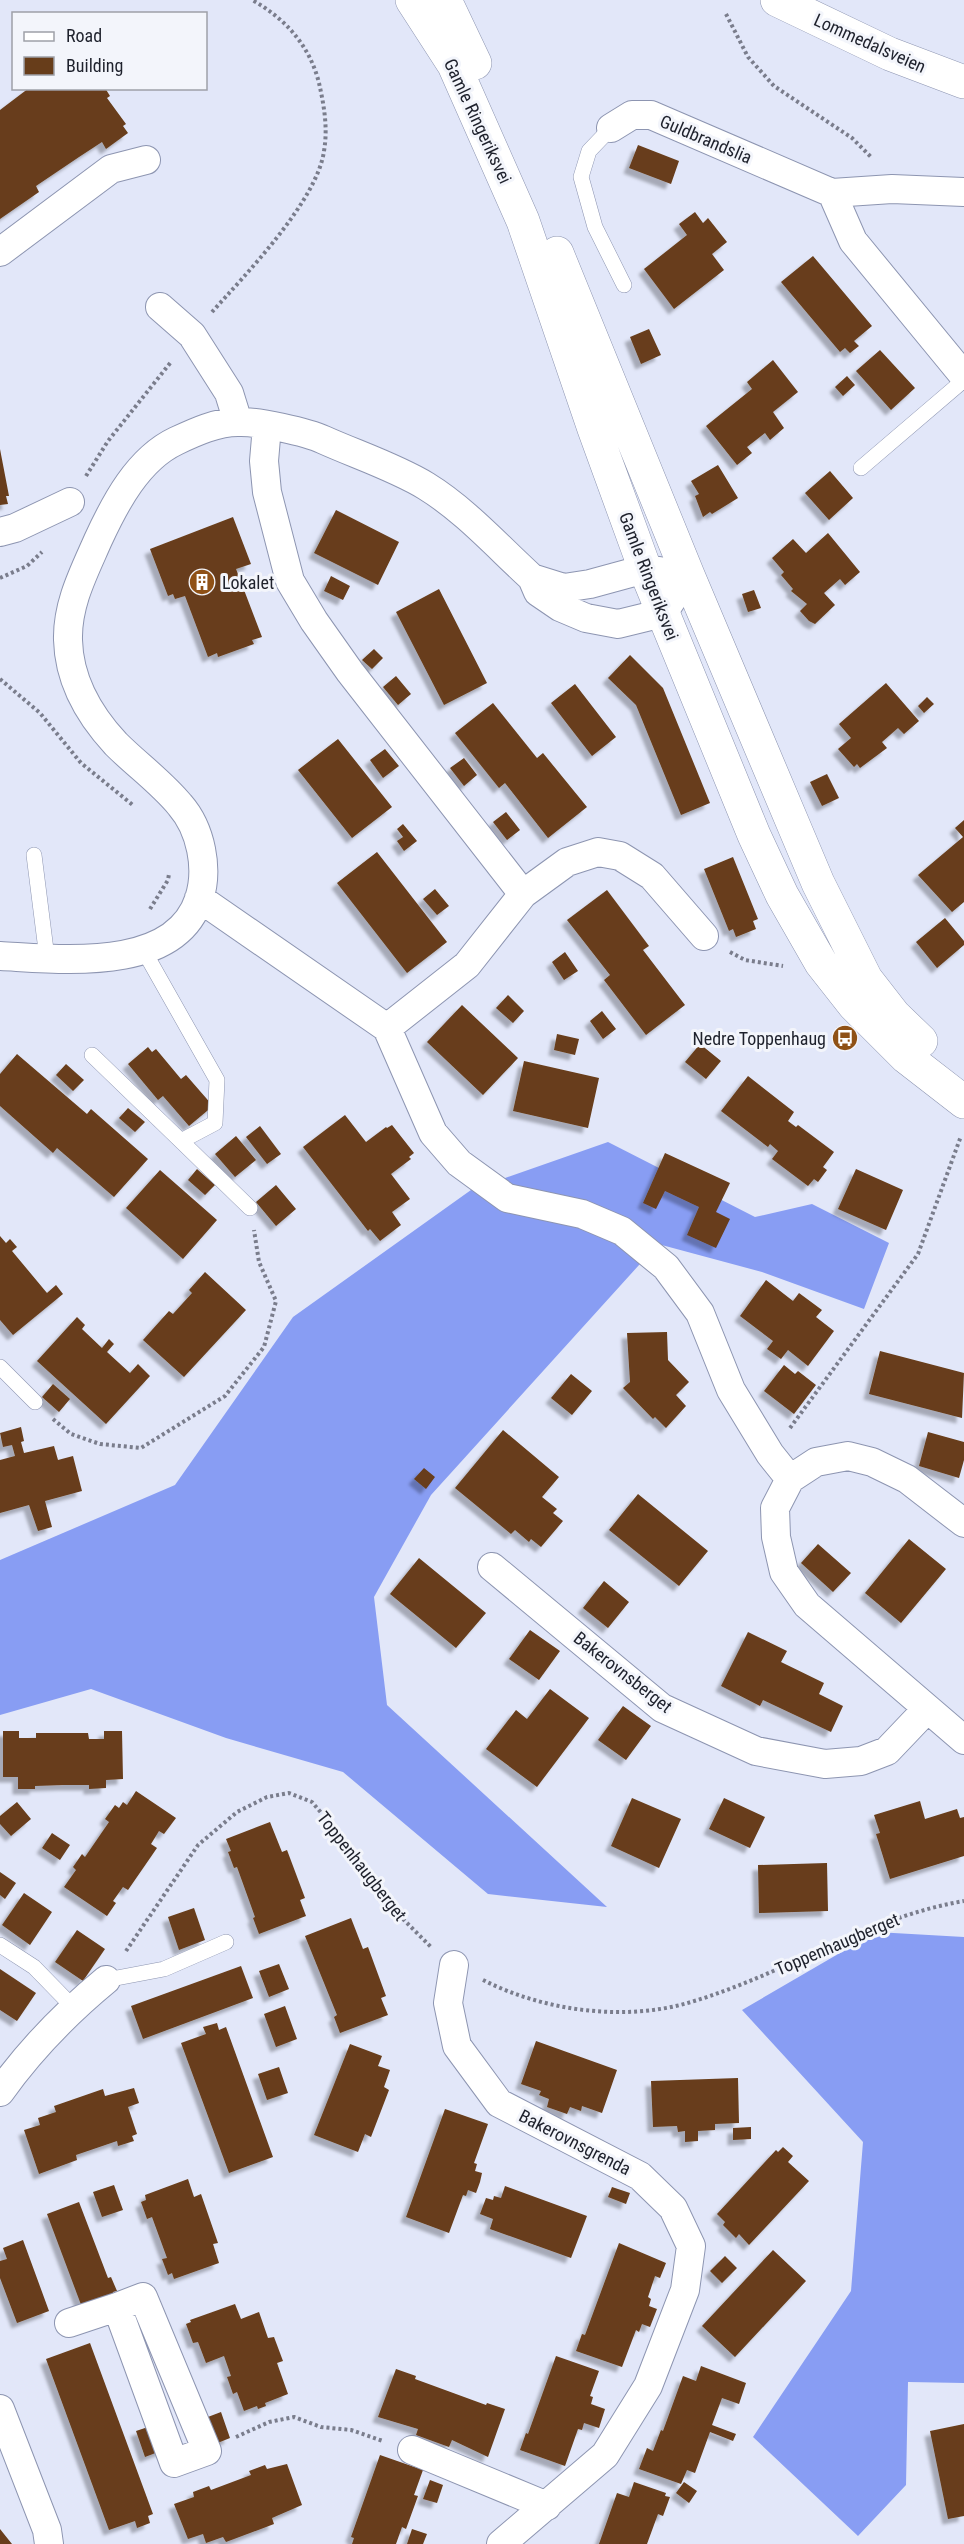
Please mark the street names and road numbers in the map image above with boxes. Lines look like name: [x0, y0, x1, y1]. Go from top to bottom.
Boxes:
street label: Lommedalsveien: [811, 9, 929, 77]
street label: Gamle Ringeriksvei: [440, 55, 516, 187]
street label: Guldbrandslia: [657, 110, 755, 168]
street label: Gamle Ringeriksvei: [615, 509, 683, 643]
street label: Bakerovnsberget: [570, 1627, 676, 1717]
street label: Toppenhaugberget: [313, 1807, 411, 1925]
street label: Toppenhaugberget: [772, 1908, 902, 1980]
street label: Bakerovnsgrenda: [516, 2105, 634, 2179]

